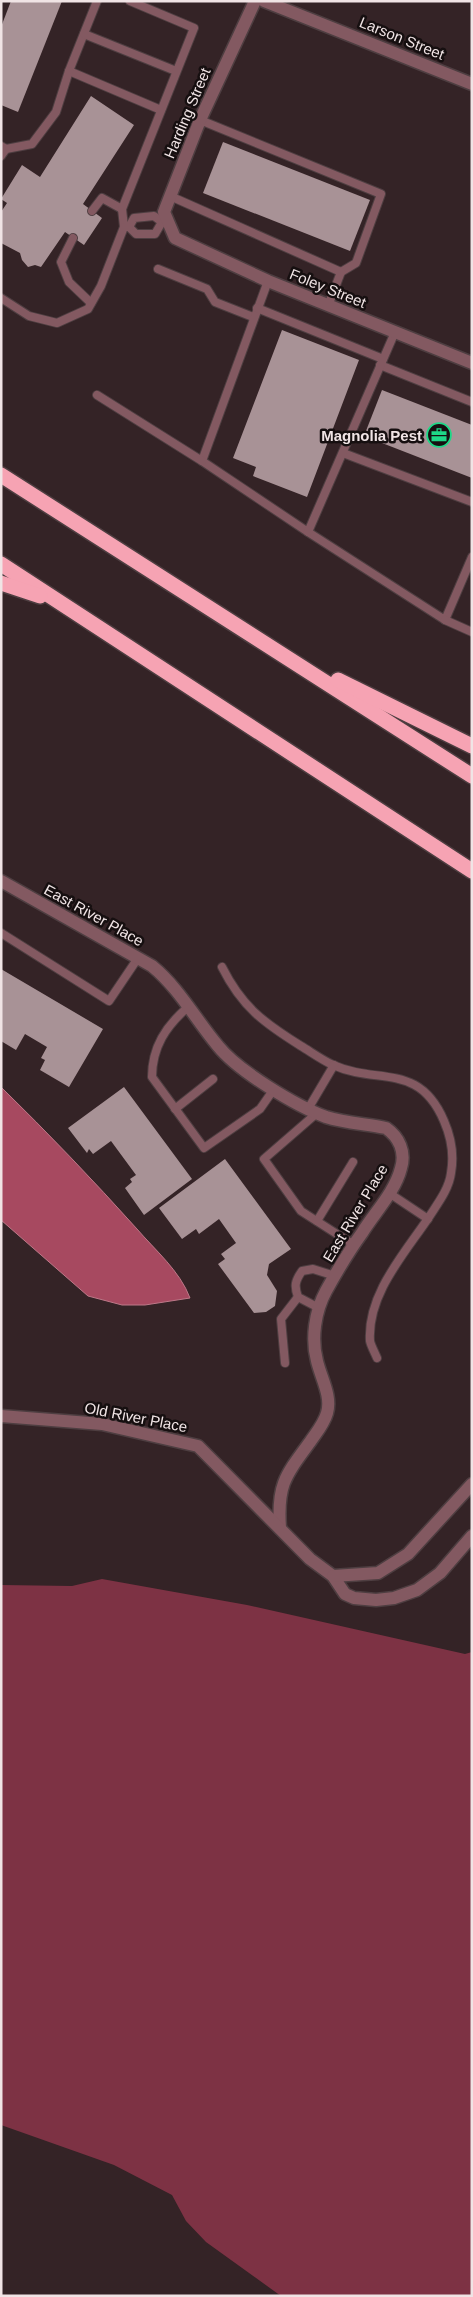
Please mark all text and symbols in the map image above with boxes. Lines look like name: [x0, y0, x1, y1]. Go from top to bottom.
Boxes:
street label: Larson Street: [357, 13, 448, 63]
street label: Harding Street: [160, 64, 214, 161]
street label: Foley Street: [287, 265, 369, 311]
office icon: Magnolia Pest: [426, 422, 452, 448]
place label: Magnolia Pest: [321, 427, 422, 444]
street label: East River Place: [41, 881, 147, 949]
street label: East River Place: [319, 1161, 391, 1265]
street label: Old River Place: [83, 1399, 189, 1435]

